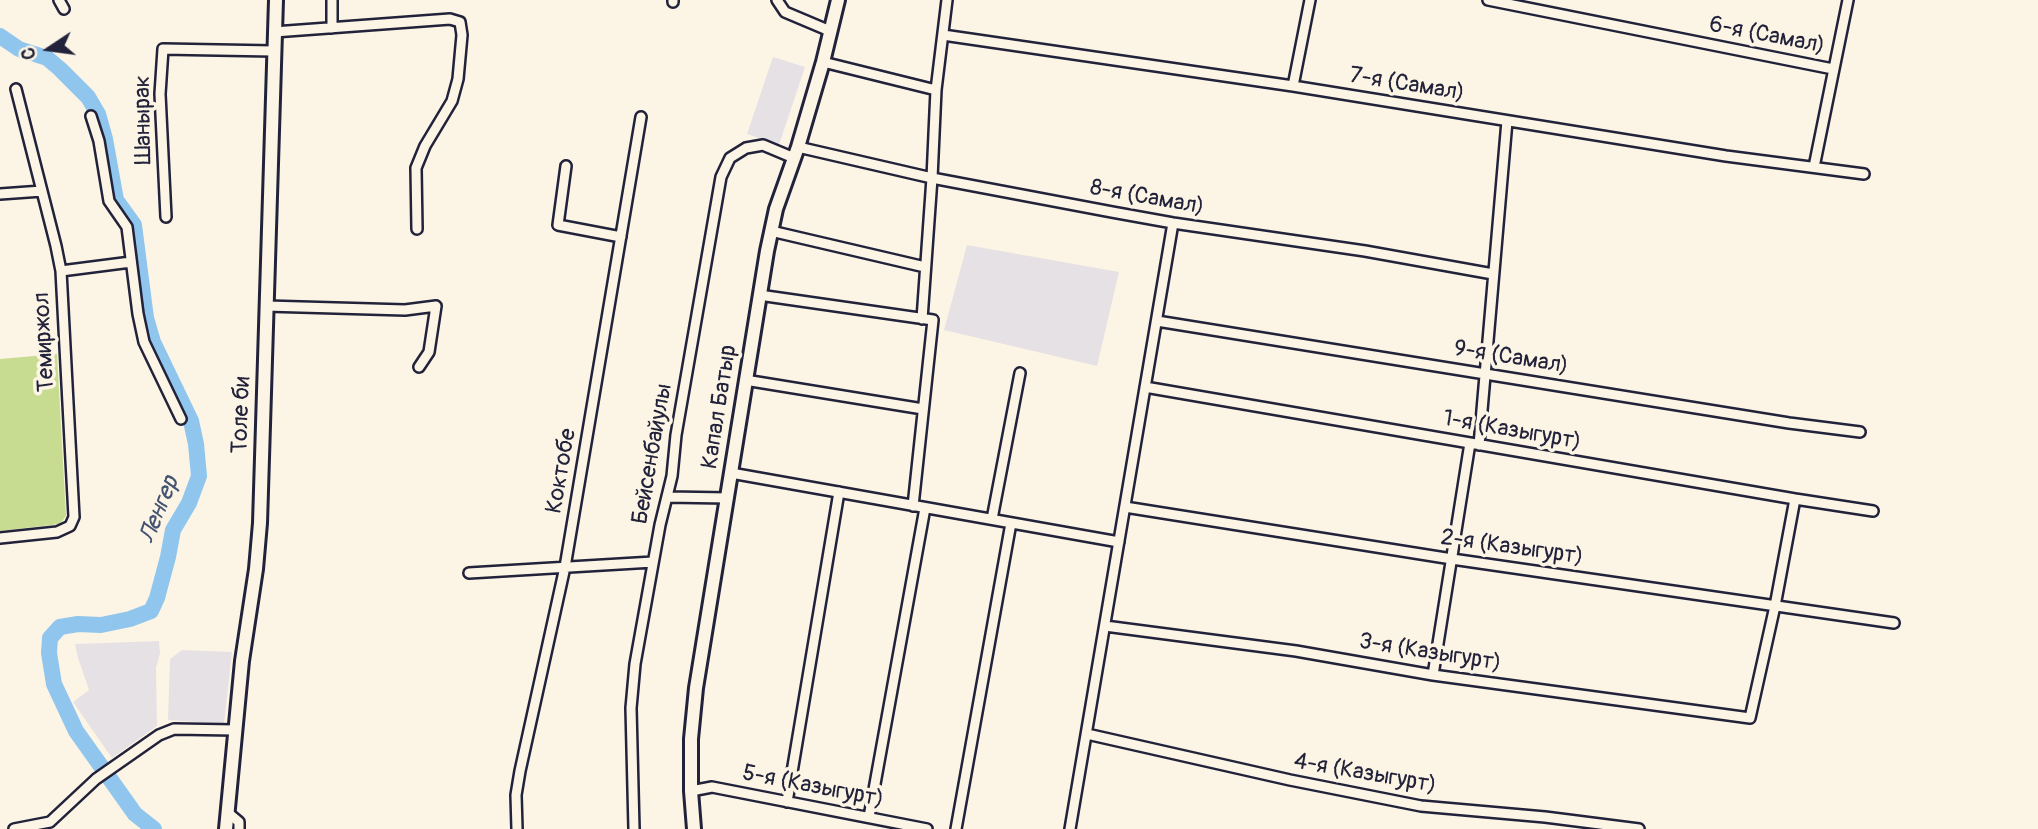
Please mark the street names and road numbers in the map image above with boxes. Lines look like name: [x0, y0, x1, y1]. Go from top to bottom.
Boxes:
street label: 6-я (Самал): [1707, 11, 1827, 61]
street label: 7-я (Самал): [1348, 62, 1466, 108]
street label: Шанырак: [129, 75, 159, 165]
street label: 8-я (Самал): [1088, 174, 1206, 222]
street label: Темиржол: [29, 292, 61, 392]
street label: 9-я (Самал): [1452, 335, 1570, 381]
street label: Капал Батыр: [697, 343, 743, 471]
street label: Толе би: [227, 376, 257, 454]
street label: Бейсенбайулы: [627, 382, 679, 526]
street label: 1-я (Казыгурт): [1441, 405, 1583, 457]
street label: Коктобе: [541, 426, 583, 516]
street label: 2-я (Казыгурт): [1439, 524, 1585, 572]
street label: 3-я (Казыгурт): [1357, 628, 1503, 678]
street label: 4-я (Казыгурт): [1292, 748, 1438, 800]
street label: 5-я (Казыгурт): [740, 760, 886, 814]

